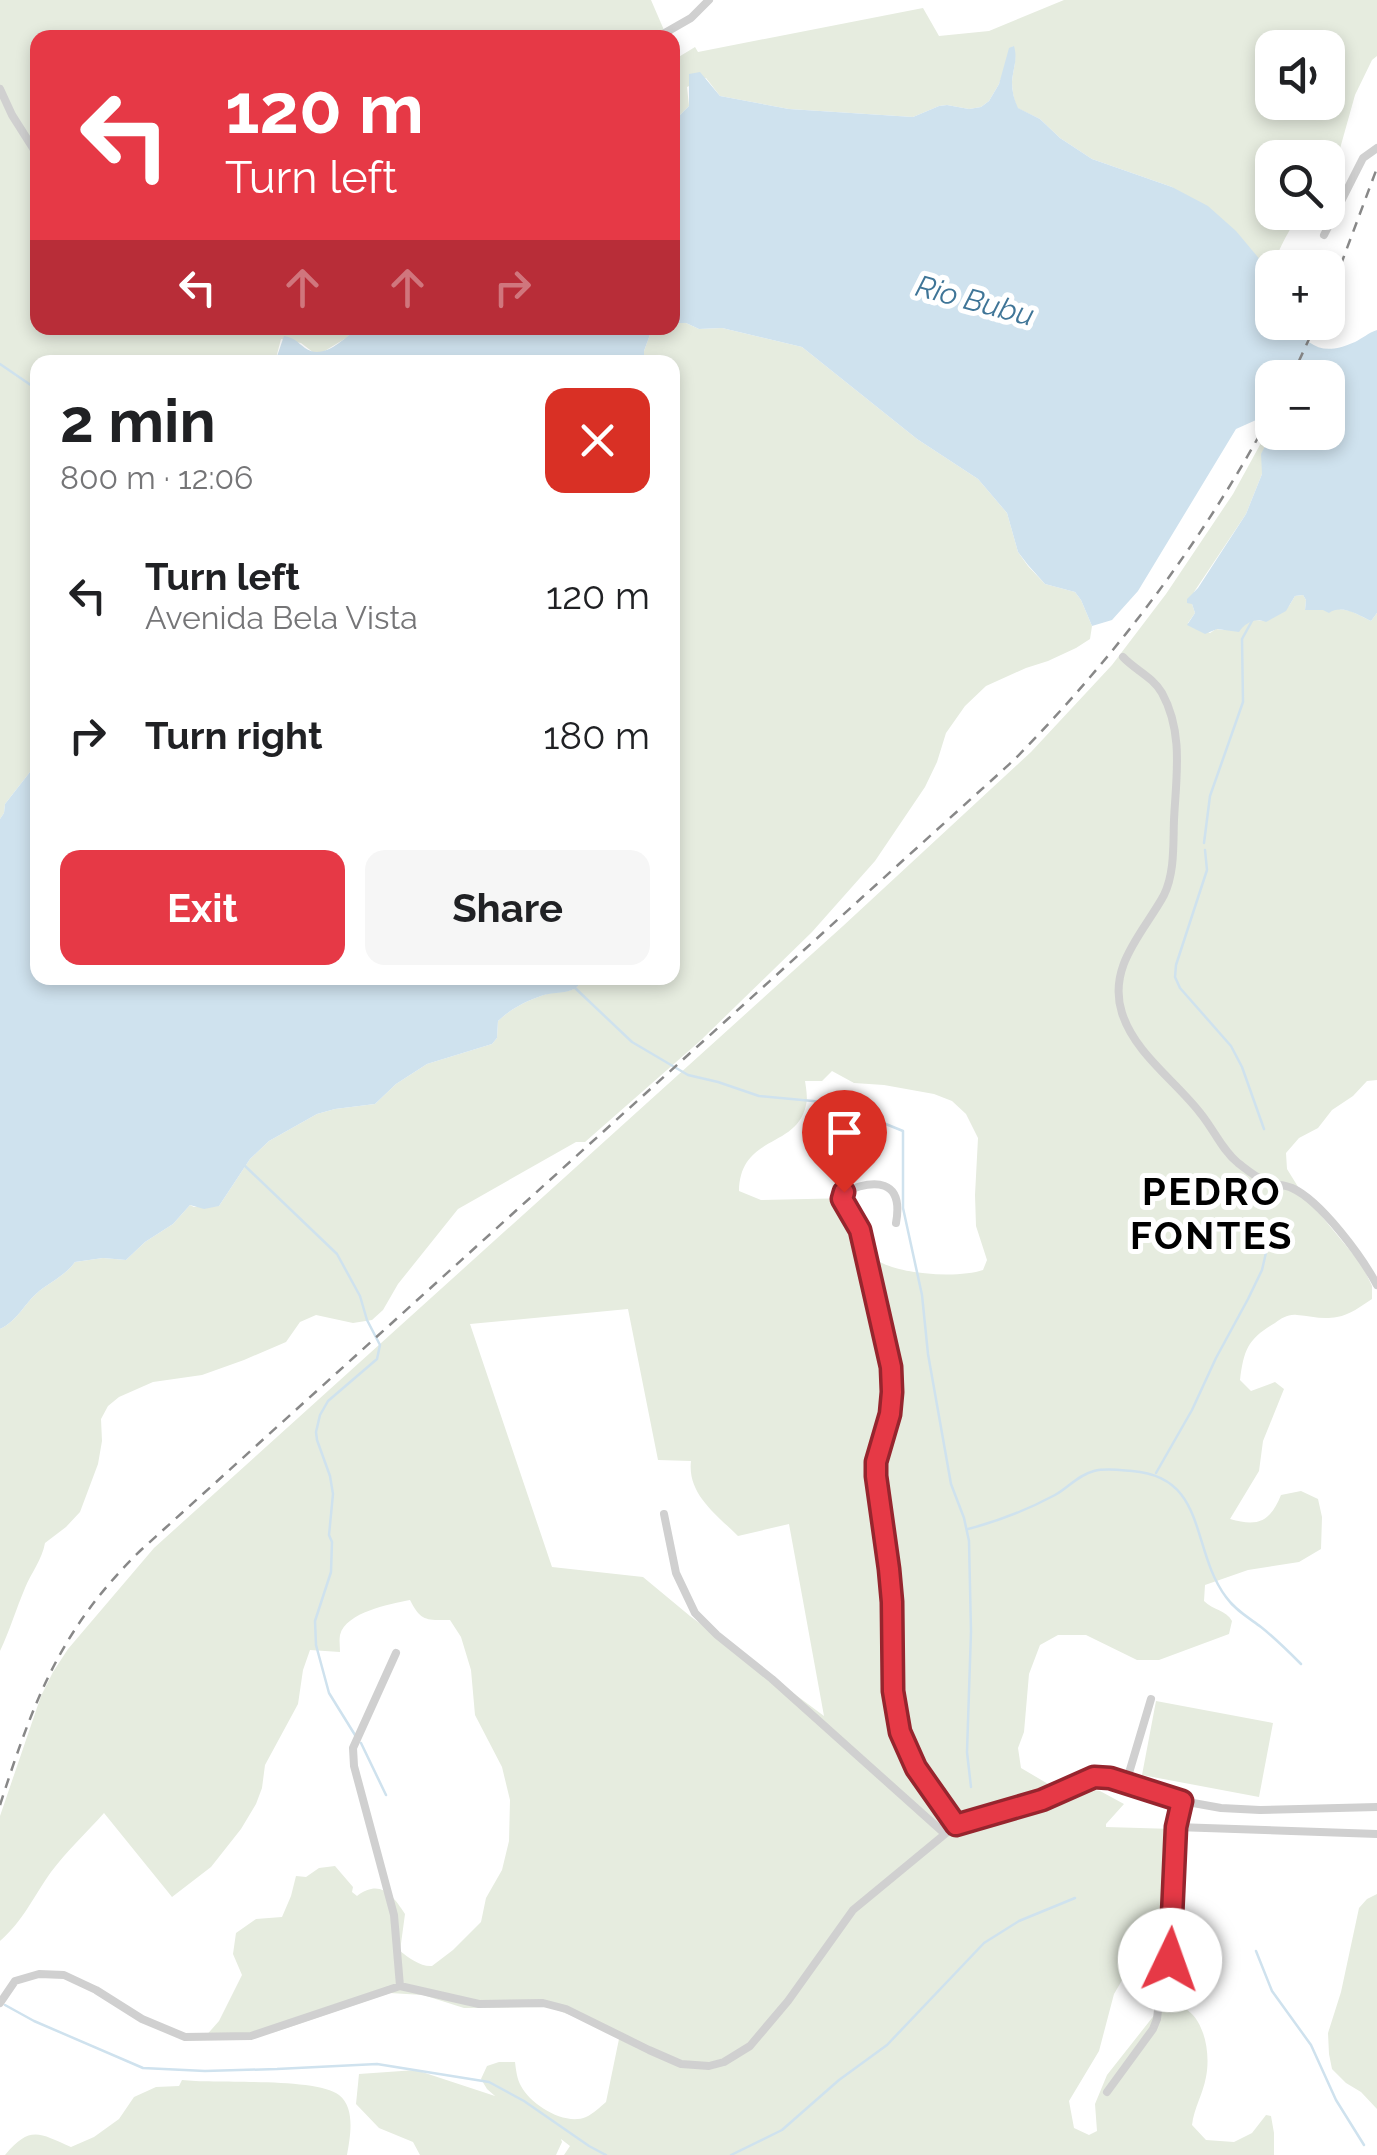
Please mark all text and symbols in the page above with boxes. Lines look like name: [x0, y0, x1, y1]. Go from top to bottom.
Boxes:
map controls: [1255, 30, 1345, 450]
button: sound: [1255, 30, 1345, 120]
text: 120 m: [225, 67, 424, 149]
icon: left: [60, 70, 190, 200]
button: search: [1255, 140, 1345, 230]
text: Turn left: [225, 151, 397, 204]
button: +: [1255, 250, 1345, 340]
icon: left: [170, 260, 225, 315]
icon: ahead: [275, 260, 330, 315]
icon: ahead: [380, 260, 435, 315]
icon: right: [485, 260, 540, 315]
water label: Rio Bubu: [912, 268, 1038, 333]
button: −: [1255, 360, 1345, 450]
text: 2 min: [60, 386, 216, 456]
button: close: [545, 388, 650, 493]
text: 800 m · 12:06: [60, 459, 253, 496]
text: Turn left: [145, 554, 300, 599]
icon: left: [60, 568, 115, 623]
text: 120 m: [546, 573, 650, 618]
text: Avenida Bela Vista: [145, 599, 418, 636]
icon: right: [60, 708, 115, 763]
text: Turn right: [145, 713, 322, 758]
text: 180 m: [543, 713, 650, 758]
button: Exit: [60, 850, 345, 965]
button: Share: [365, 850, 650, 965]
pin: [802, 1090, 887, 1193]
icon: arrive: [817, 1105, 872, 1160]
district label: PEDRO FONTES: [1130, 1169, 1294, 1258]
position arrow: [1118, 1908, 1222, 2012]

